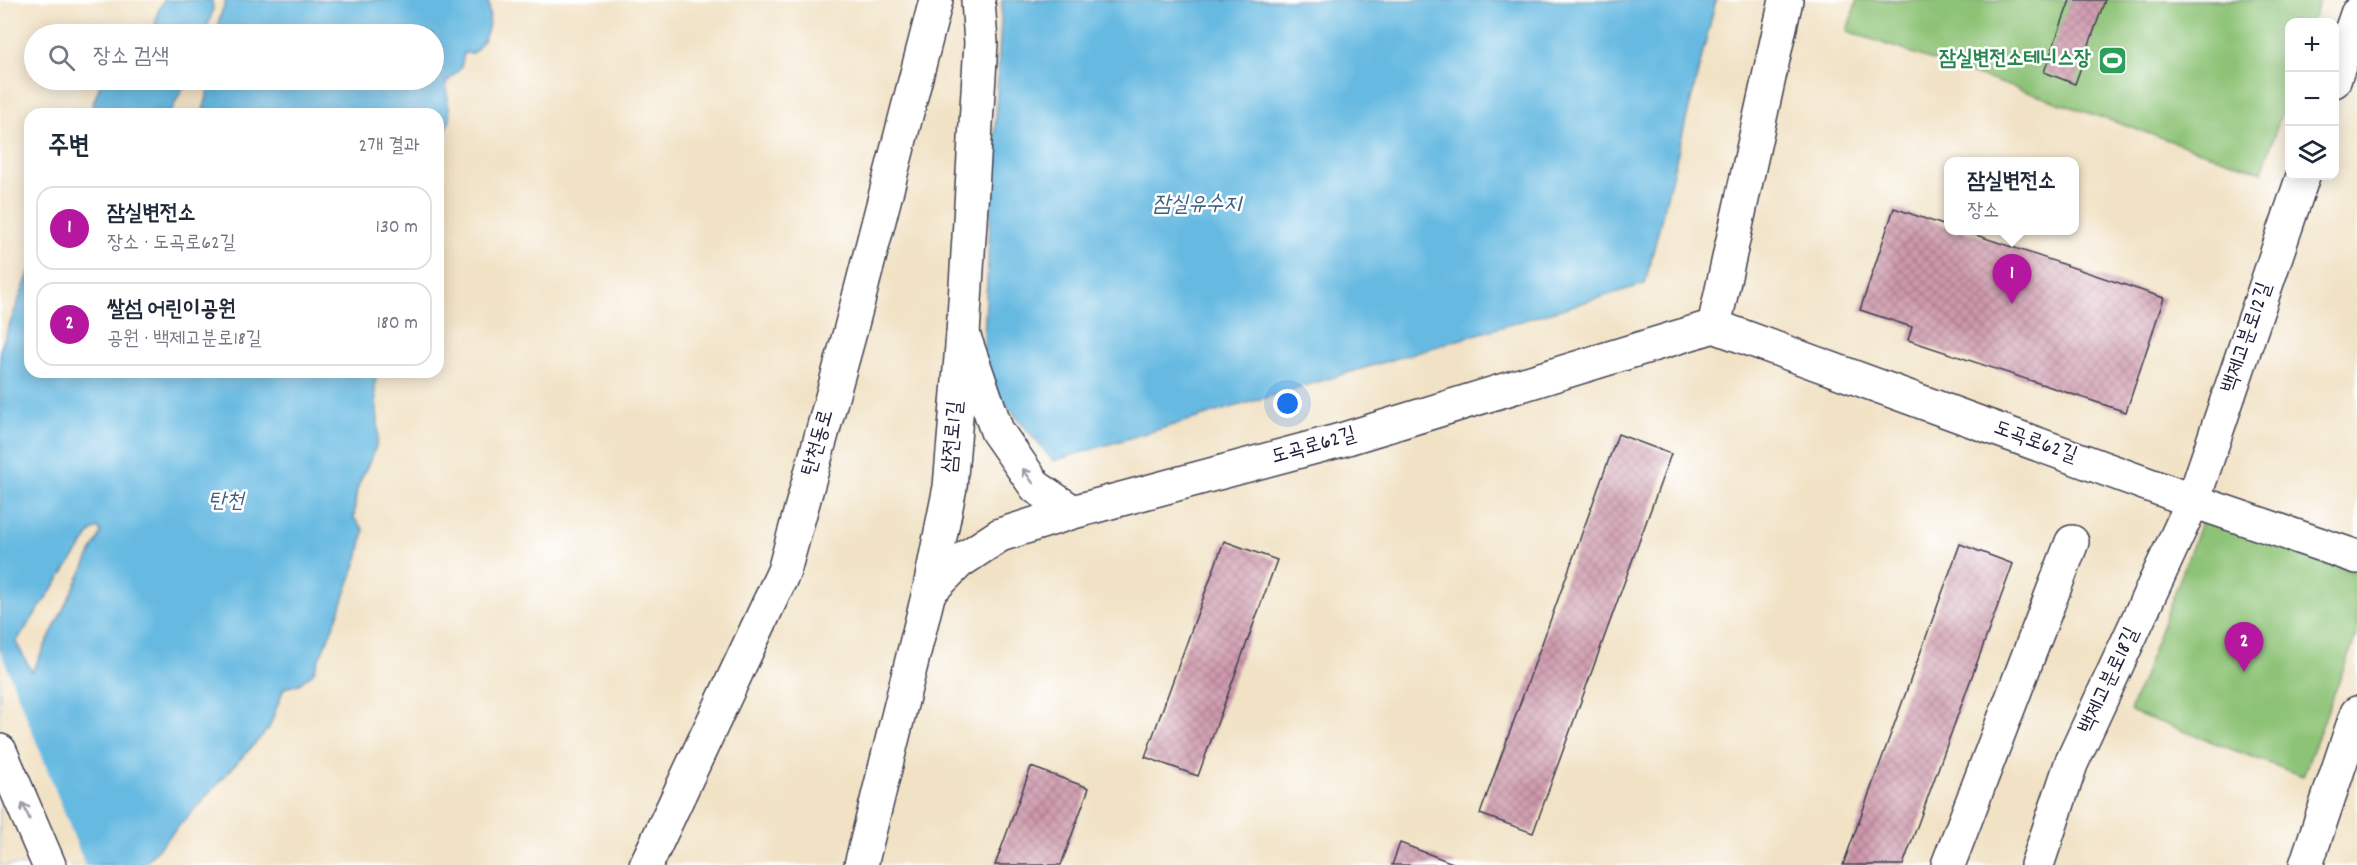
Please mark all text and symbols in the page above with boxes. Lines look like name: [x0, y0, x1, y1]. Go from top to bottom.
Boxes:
map controls: [2285, 18, 2339, 180]
button: +: [2285, 18, 2339, 72]
search box: [24, 24, 444, 90]
icon: search: [45, 41, 78, 74]
text: 장소 검색: [93, 42, 169, 73]
sports icon: 잠실변전소테니스장: [2096, 44, 2128, 76]
place label: 잠실변전소테니스장: [1939, 45, 2091, 75]
button: −: [2285, 72, 2339, 126]
button: layers: [2285, 126, 2339, 180]
text: 주변: [48, 129, 90, 166]
text: 2개 결과: [358, 133, 420, 161]
popup: [1944, 157, 2079, 235]
text: 잠실변전소: [1967, 167, 2056, 198]
water label: 잠실유수지: [1153, 190, 1244, 221]
text: 장소: [1967, 198, 1999, 226]
text: 잠실변전소: [107, 199, 196, 230]
text: 1: [67, 214, 72, 242]
text: 130 m: [376, 214, 418, 242]
text: 장소 · 도곡로62길: [107, 230, 236, 258]
pin: 1: [1992, 254, 2032, 304]
street label: 백제고분로12길: [2215, 279, 2281, 397]
text: 쌀섬 어린이공원: [107, 295, 236, 326]
text: 2: [65, 310, 74, 338]
text: 180 m: [376, 310, 418, 338]
text: 공원 · 백제고분로18길: [107, 326, 262, 354]
your location: [1273, 389, 1302, 418]
street label: 삼전로1길: [936, 400, 972, 474]
street label: 탄천동로: [795, 406, 843, 480]
street label: 도곡로62길: [1989, 414, 2081, 472]
street label: 도곡로62길: [1268, 421, 1360, 473]
one-way arrow: [1022, 468, 1034, 484]
water label: 탄천: [208, 487, 246, 518]
pin: 2: [2224, 622, 2264, 672]
street label: 백제고분로18길: [2072, 623, 2148, 739]
one-way arrow: [20, 803, 31, 821]

